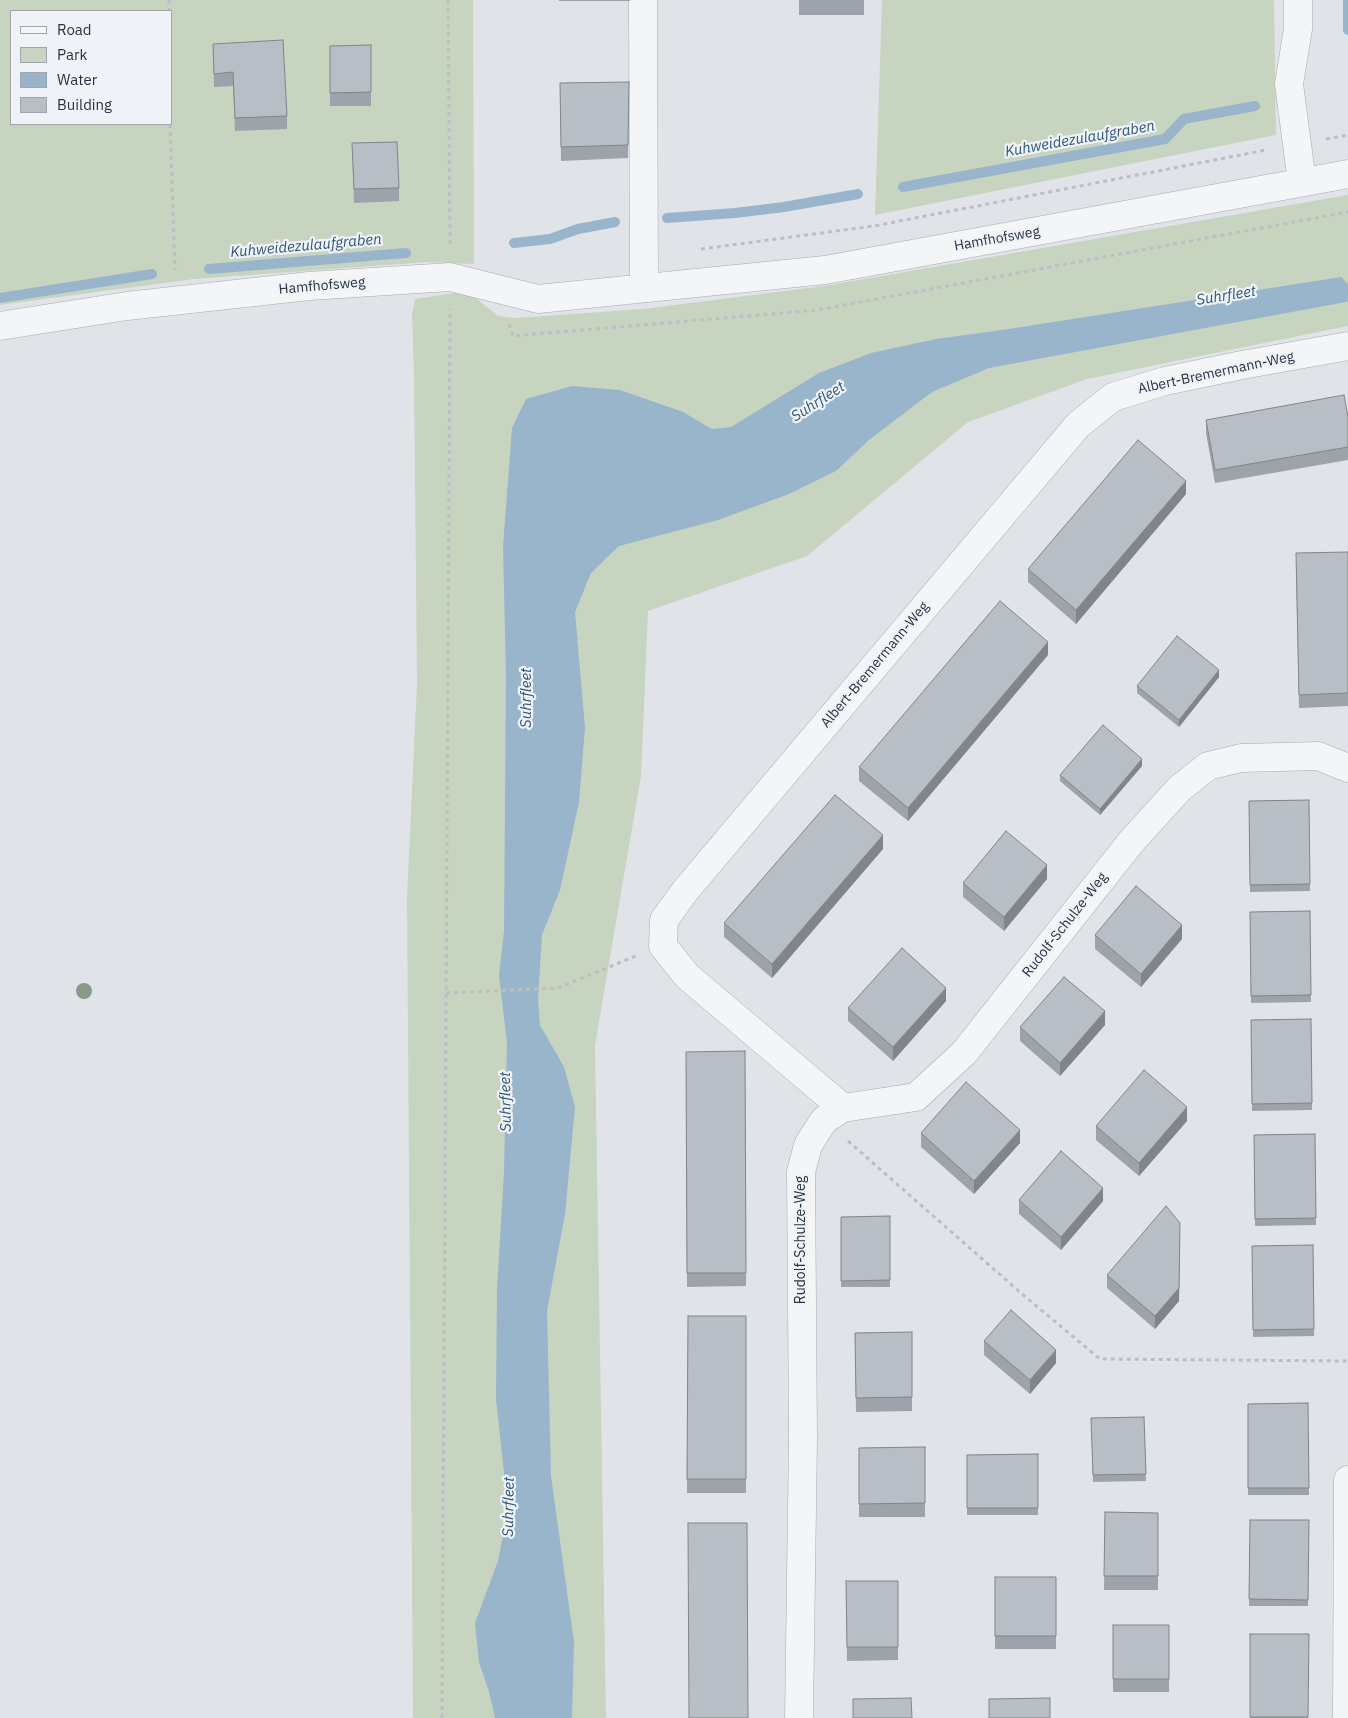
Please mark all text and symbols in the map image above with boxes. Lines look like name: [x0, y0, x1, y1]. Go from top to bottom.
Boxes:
legend: [10, 10, 172, 125]
text: Road: [57, 20, 92, 39]
text: Park: [57, 45, 87, 64]
text: Water: [57, 70, 97, 89]
text: Building: [57, 95, 112, 114]
water label: Kuhweidezulaufgraben: [1004, 117, 1156, 161]
street label: Hamfhofsweg: [953, 223, 1041, 255]
water label: Kuhweidezulaufgraben: [230, 230, 382, 262]
street label: Hamfhofsweg: [278, 274, 366, 298]
water label: Suhrfleet: [1195, 282, 1257, 310]
street label: Albert-Bremermann-Weg: [1136, 348, 1296, 398]
water label: Suhrfleet: [788, 378, 848, 426]
street label: Albert-Bremermann-Weg: [817, 599, 933, 731]
water label: Suhrfleet: [518, 668, 536, 728]
street label: Rudolf-Schulze-Weg: [1019, 869, 1111, 981]
water label: Suhrfleet: [496, 1072, 516, 1132]
street label: Rudolf-Schulze-Weg: [793, 1176, 809, 1304]
water label: Suhrfleet: [499, 1477, 519, 1537]

